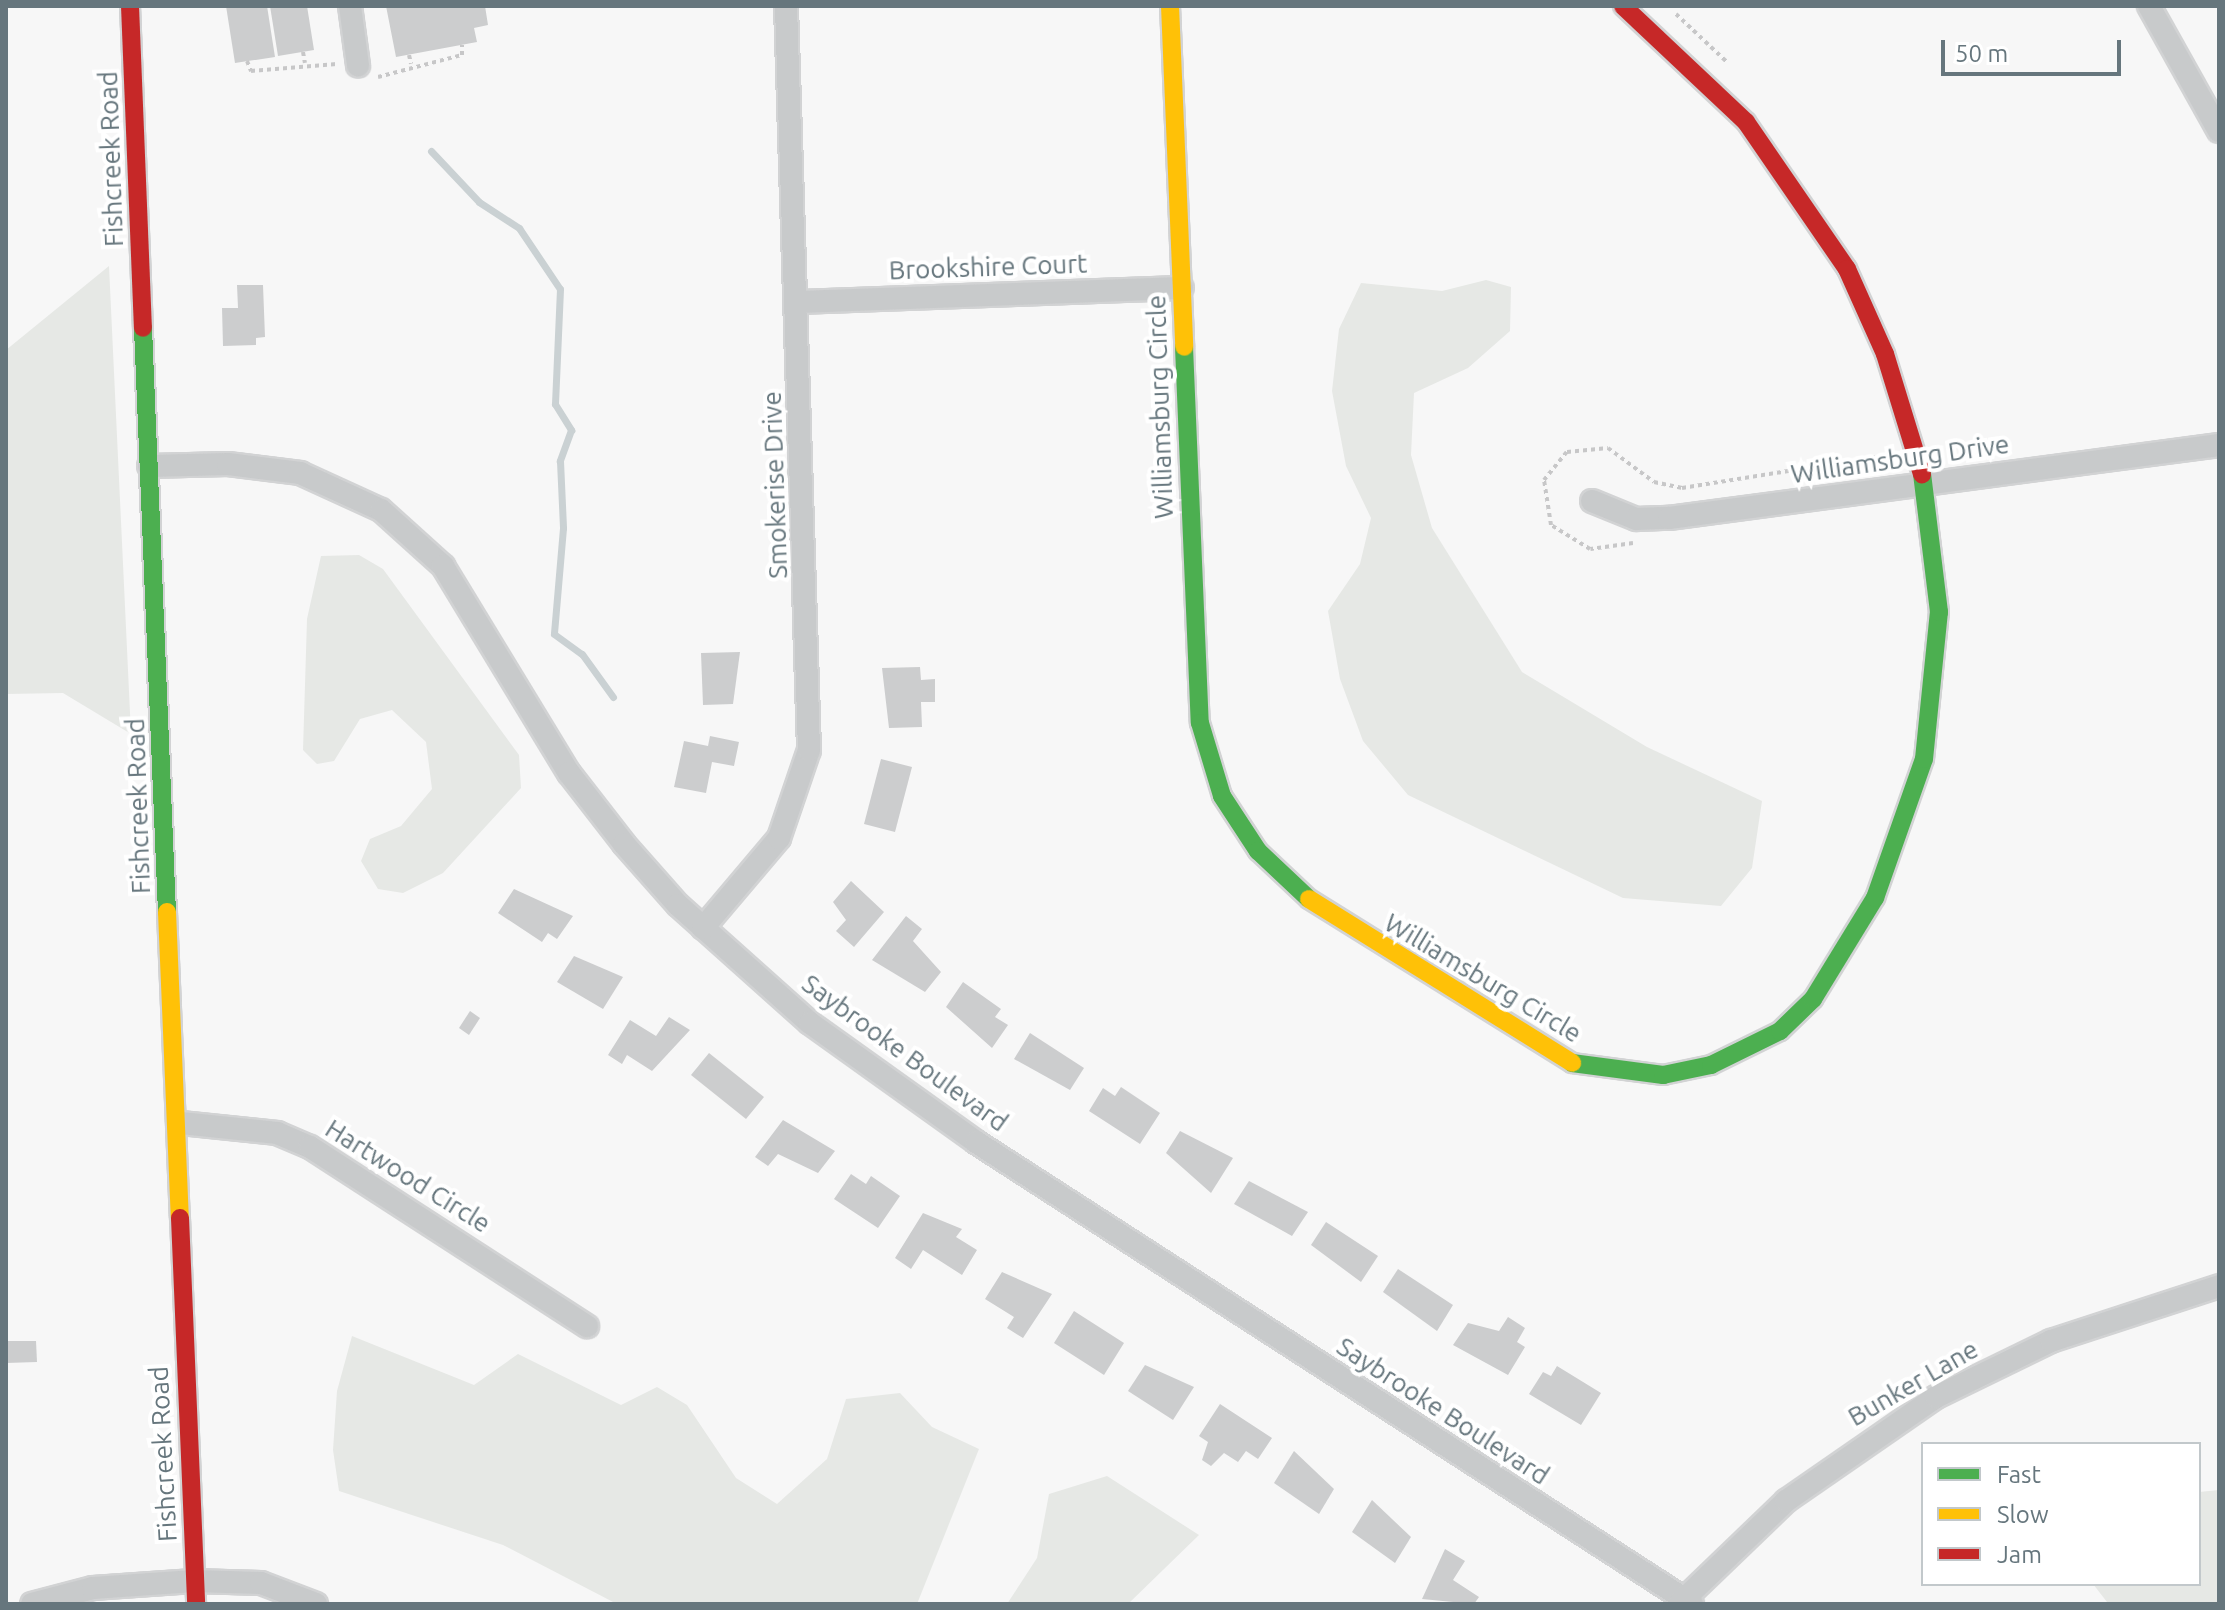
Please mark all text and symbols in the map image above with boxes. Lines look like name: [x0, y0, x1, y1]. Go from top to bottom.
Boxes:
scale bar: [1945, 24, 2125, 74]
text: 50 m: [1955, 40, 2008, 67]
street label: Fishcreek Road: [92, 71, 130, 247]
street label: Brookshire Court: [888, 248, 1088, 286]
street label: Williamsburg Circle: [1141, 295, 1179, 519]
street label: Smokerise Drive: [756, 391, 794, 579]
street label: Williamsburg Drive: [1789, 428, 2011, 490]
street label: Fishcreek Road: [119, 718, 157, 894]
street label: Williamsburg Circle: [1379, 907, 1587, 1049]
street label: Saybrooke Boulevard: [796, 968, 1014, 1138]
street label: Hartwood Circle: [320, 1113, 496, 1239]
street label: Saybrooke Boulevard: [1331, 1331, 1555, 1491]
street label: Bunker Lane: [1842, 1333, 1984, 1433]
street label: Fishcreek Road: [143, 1365, 183, 1543]
legend: [1921, 1442, 2201, 1586]
text: Fast: [1997, 1461, 2041, 1488]
text: Slow: [1997, 1501, 2049, 1528]
text: Jam: [1997, 1541, 2042, 1568]

